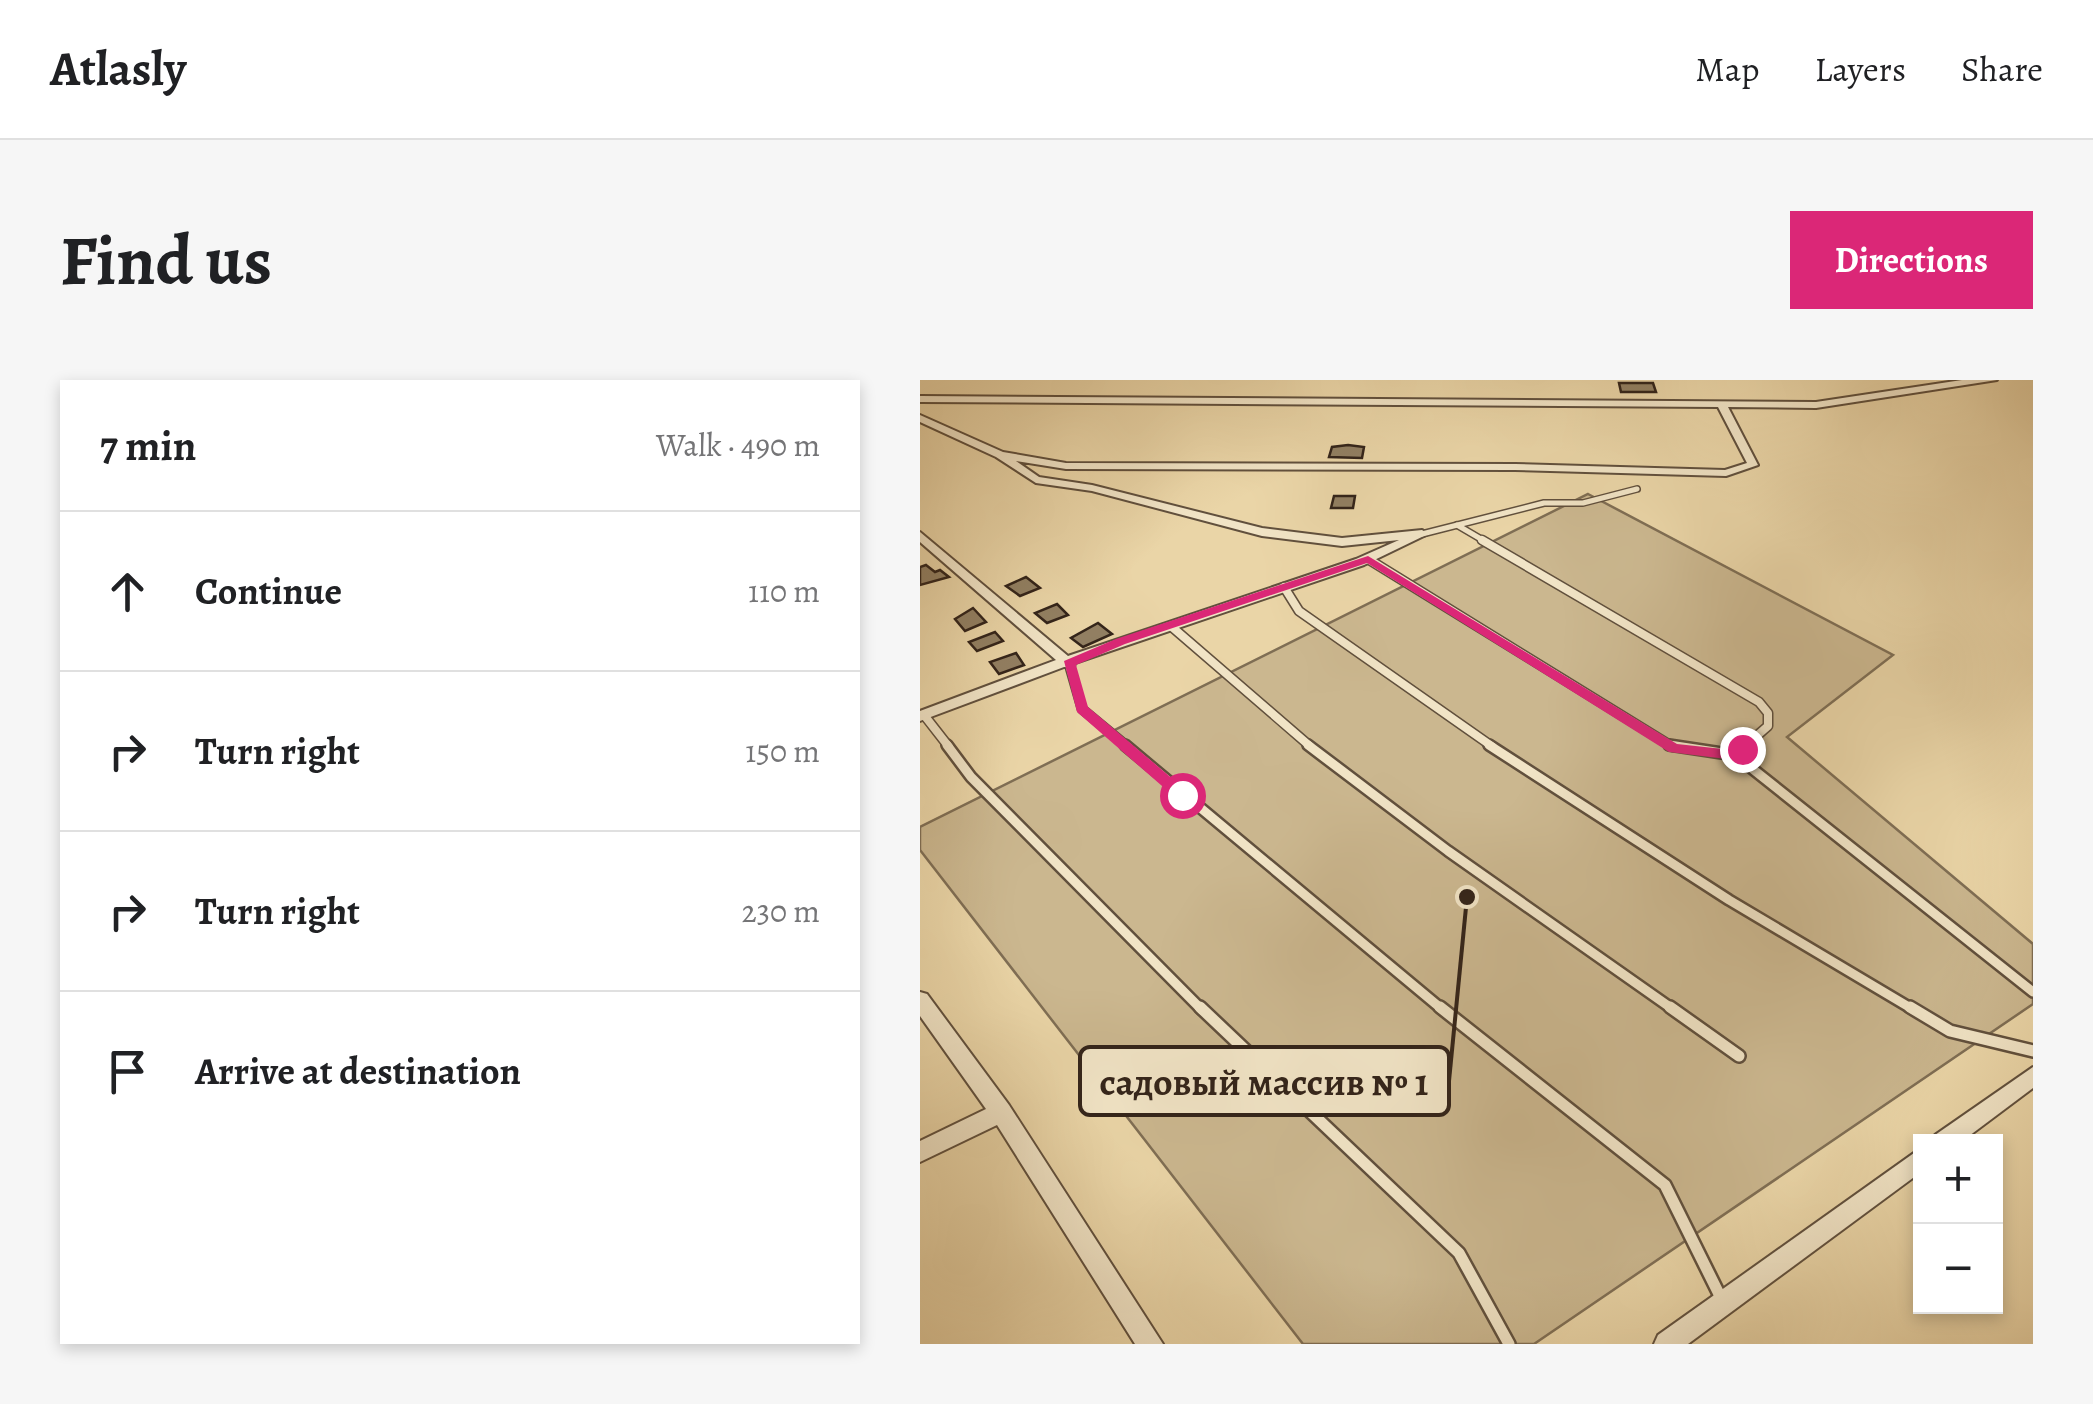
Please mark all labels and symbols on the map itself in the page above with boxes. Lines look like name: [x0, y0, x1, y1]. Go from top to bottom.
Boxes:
route end: [1720, 727, 1766, 773]
route start: [1160, 773, 1206, 819]
callout: садовый массив № 1: [1080, 1047, 1449, 1115]
text: садовый массив № 1: [1100, 1056, 1428, 1108]

